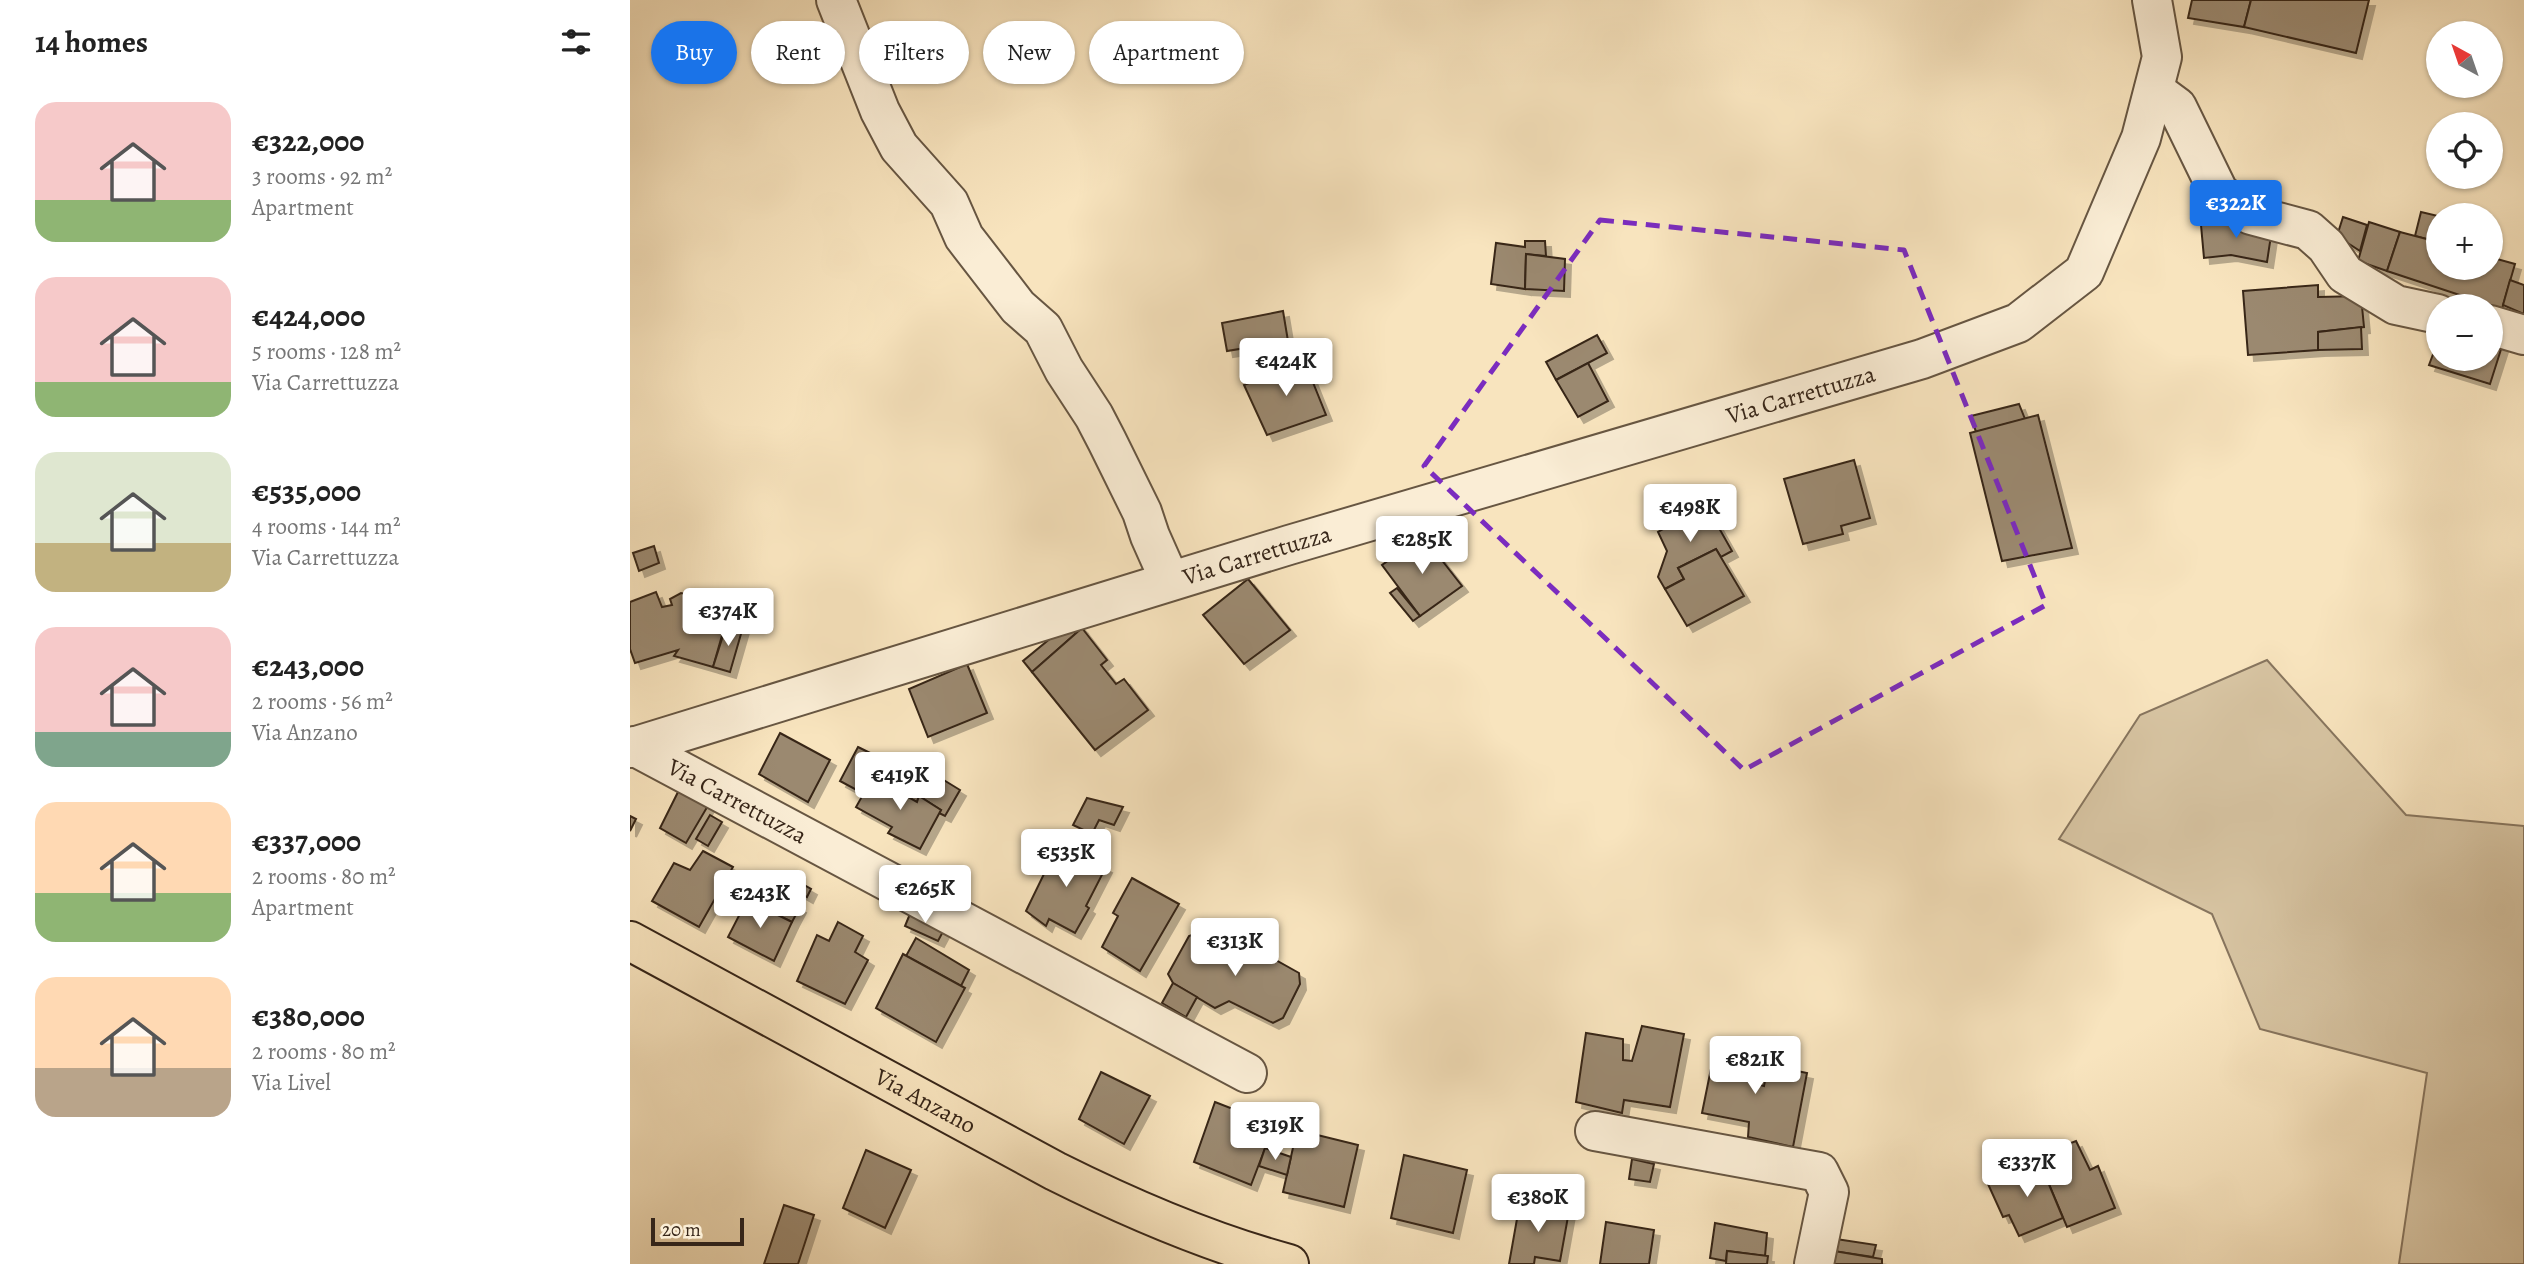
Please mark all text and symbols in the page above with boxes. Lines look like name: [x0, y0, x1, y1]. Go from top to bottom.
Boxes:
chip: Buy: [651, 21, 737, 84]
chip: Rent: [751, 21, 845, 84]
chip: Filters: [859, 21, 969, 84]
chip: New: [983, 21, 1075, 84]
chip: Apartment: [1089, 21, 1244, 84]
north arrow: [2426, 21, 2502, 98]
map controls: [2426, 21, 2503, 371]
text: 14 homes: [35, 22, 148, 62]
icon: filters: [557, 23, 595, 61]
button: locate: [2426, 112, 2503, 189]
text: €322,000: [252, 121, 364, 161]
icon: home: [91, 130, 175, 214]
text: 3 rooms · 92 m²: [252, 161, 392, 192]
pin: €322K: [2187, 180, 2285, 240]
text: €322K: [2206, 187, 2266, 218]
text: Apartment: [252, 192, 354, 223]
button: +: [2426, 203, 2503, 280]
button: −: [2426, 294, 2503, 371]
text: €424,000: [252, 296, 365, 336]
icon: home: [91, 305, 175, 389]
text: 5 rooms · 128 m²: [252, 336, 401, 367]
pin: €424K: [1237, 338, 1335, 398]
text: €424K: [1255, 345, 1317, 376]
street label: Via Carrettuzza: [1722, 357, 1880, 432]
text: Via Carrettuzza: [252, 367, 399, 398]
text: €535,000: [252, 471, 361, 511]
icon: home: [91, 480, 175, 564]
pin: €498K: [1641, 484, 1739, 544]
text: €498K: [1660, 491, 1720, 522]
text: 4 rooms · 144 m²: [252, 511, 400, 542]
pin: €285K: [1373, 516, 1471, 576]
street label: Via Carrettuzza: [1178, 517, 1336, 593]
text: €285K: [1392, 523, 1452, 554]
text: Via Carrettuzza: [252, 542, 399, 573]
pin: €374K: [679, 588, 777, 648]
text: €374K: [699, 595, 757, 626]
text: €243,000: [252, 646, 364, 686]
icon: home: [91, 655, 175, 739]
text: 2 rooms · 56 m²: [252, 686, 393, 717]
text: Via Anzano: [252, 717, 358, 748]
street label: Via Carrettuzza: [661, 750, 813, 852]
pin: €419K: [851, 752, 949, 812]
text: €419K: [871, 759, 929, 790]
text: €337,000: [252, 821, 361, 861]
icon: home: [91, 830, 175, 914]
pin: €535K: [1017, 830, 1115, 889]
text: €535K: [1037, 836, 1095, 867]
text: 2 rooms · 80 m²: [252, 861, 396, 892]
pin: €265K: [876, 866, 974, 925]
pin: €243K: [711, 870, 809, 930]
text: €265K: [895, 872, 955, 903]
text: €243K: [730, 877, 790, 908]
text: Apartment: [252, 892, 354, 923]
pin: €313K: [1186, 918, 1284, 978]
text: €313K: [1207, 925, 1263, 956]
text: €380,000: [252, 996, 365, 1036]
icon: home: [91, 1005, 175, 1089]
text: 2 rooms · 80 m²: [252, 1036, 396, 1067]
pin: €821K: [1706, 1036, 1804, 1096]
text: €821K: [1726, 1043, 1784, 1074]
street label: Via Anzano: [868, 1060, 982, 1141]
text: Via Livel: [252, 1067, 331, 1098]
pin: €319K: [1226, 1102, 1324, 1162]
text: €319K: [1246, 1109, 1304, 1140]
pin: €337K: [1978, 1140, 2076, 1199]
text: €337K: [1998, 1146, 2056, 1177]
pin: €380K: [1489, 1174, 1587, 1234]
text: €380K: [1508, 1181, 1568, 1212]
scale bar: [651, 1215, 744, 1247]
text: 20 m: [662, 1217, 701, 1243]

